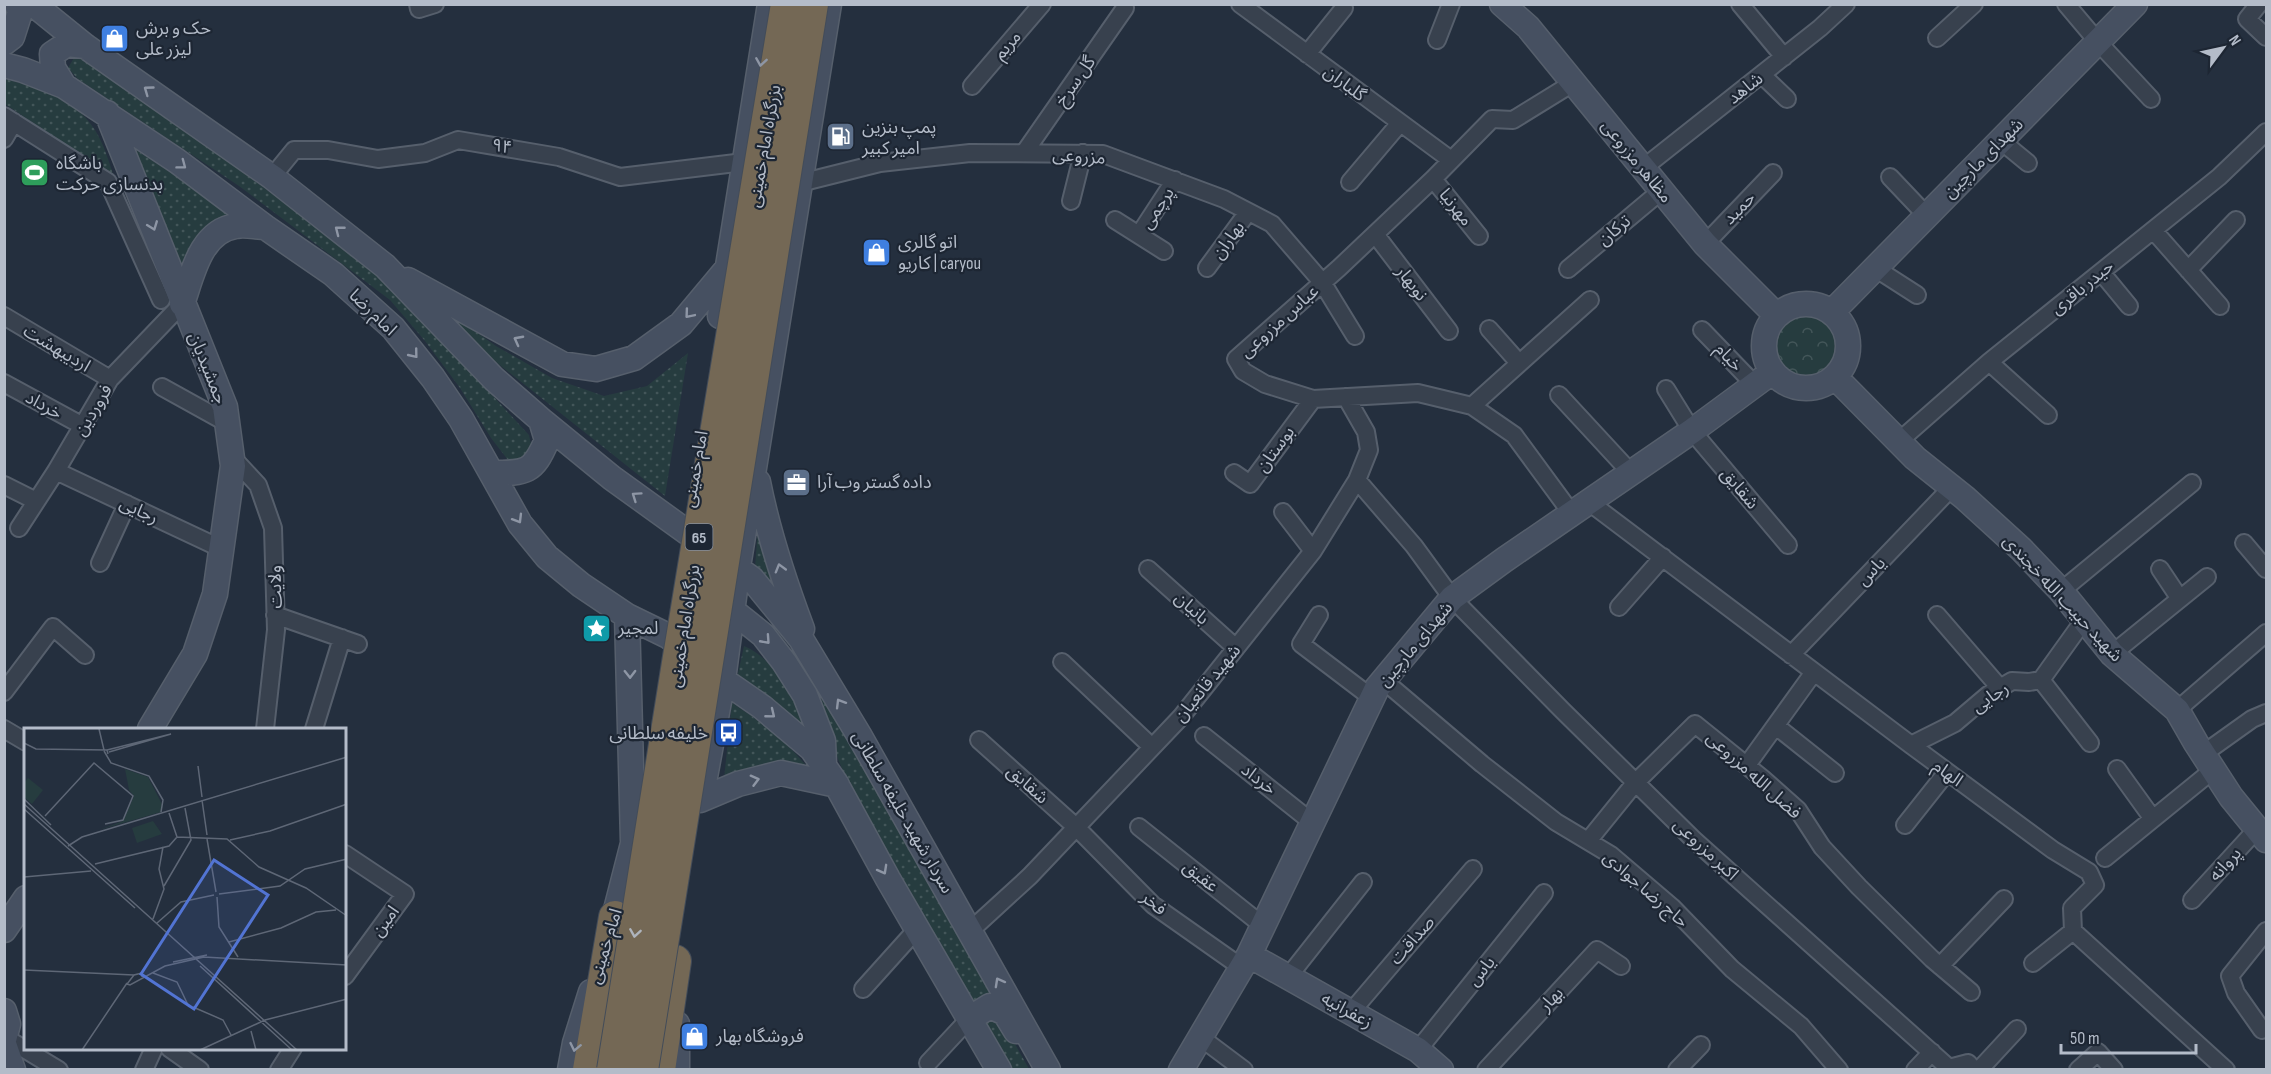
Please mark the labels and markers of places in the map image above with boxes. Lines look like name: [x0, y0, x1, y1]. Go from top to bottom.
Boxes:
place label: حک و برش لیزر علی: [136, 18, 211, 60]
shop icon: حک و برش لیزر علی: [99, 22, 131, 54]
place label: پمپ بنزین امیر کبیر: [861, 117, 936, 159]
fuel station icon: پمپ بنزین امیر کبیر: [825, 121, 857, 153]
place label: باشگاه بدنسازی حرکت: [56, 153, 163, 195]
sports icon: باشگاه بدنسازی حرکت: [19, 157, 51, 189]
place label: اتو گالری کاریو | caryou: [898, 232, 981, 274]
shop icon: اتو گالری کاریو | caryou: [861, 236, 893, 268]
office icon: داده گستر وب آرا: [780, 466, 812, 498]
place label: داده گستر وب آرا: [817, 472, 931, 493]
place icon: لمجیر: [581, 612, 613, 644]
place label: لمجیر: [617, 618, 658, 639]
bus stop icon: خلیفه سلطانی: [713, 717, 745, 749]
place label: خلیفه سلطانی: [609, 723, 708, 744]
shop icon: فروشگاه بهار: [679, 1020, 711, 1052]
place label: فروشگاه بهار: [715, 1026, 804, 1047]

